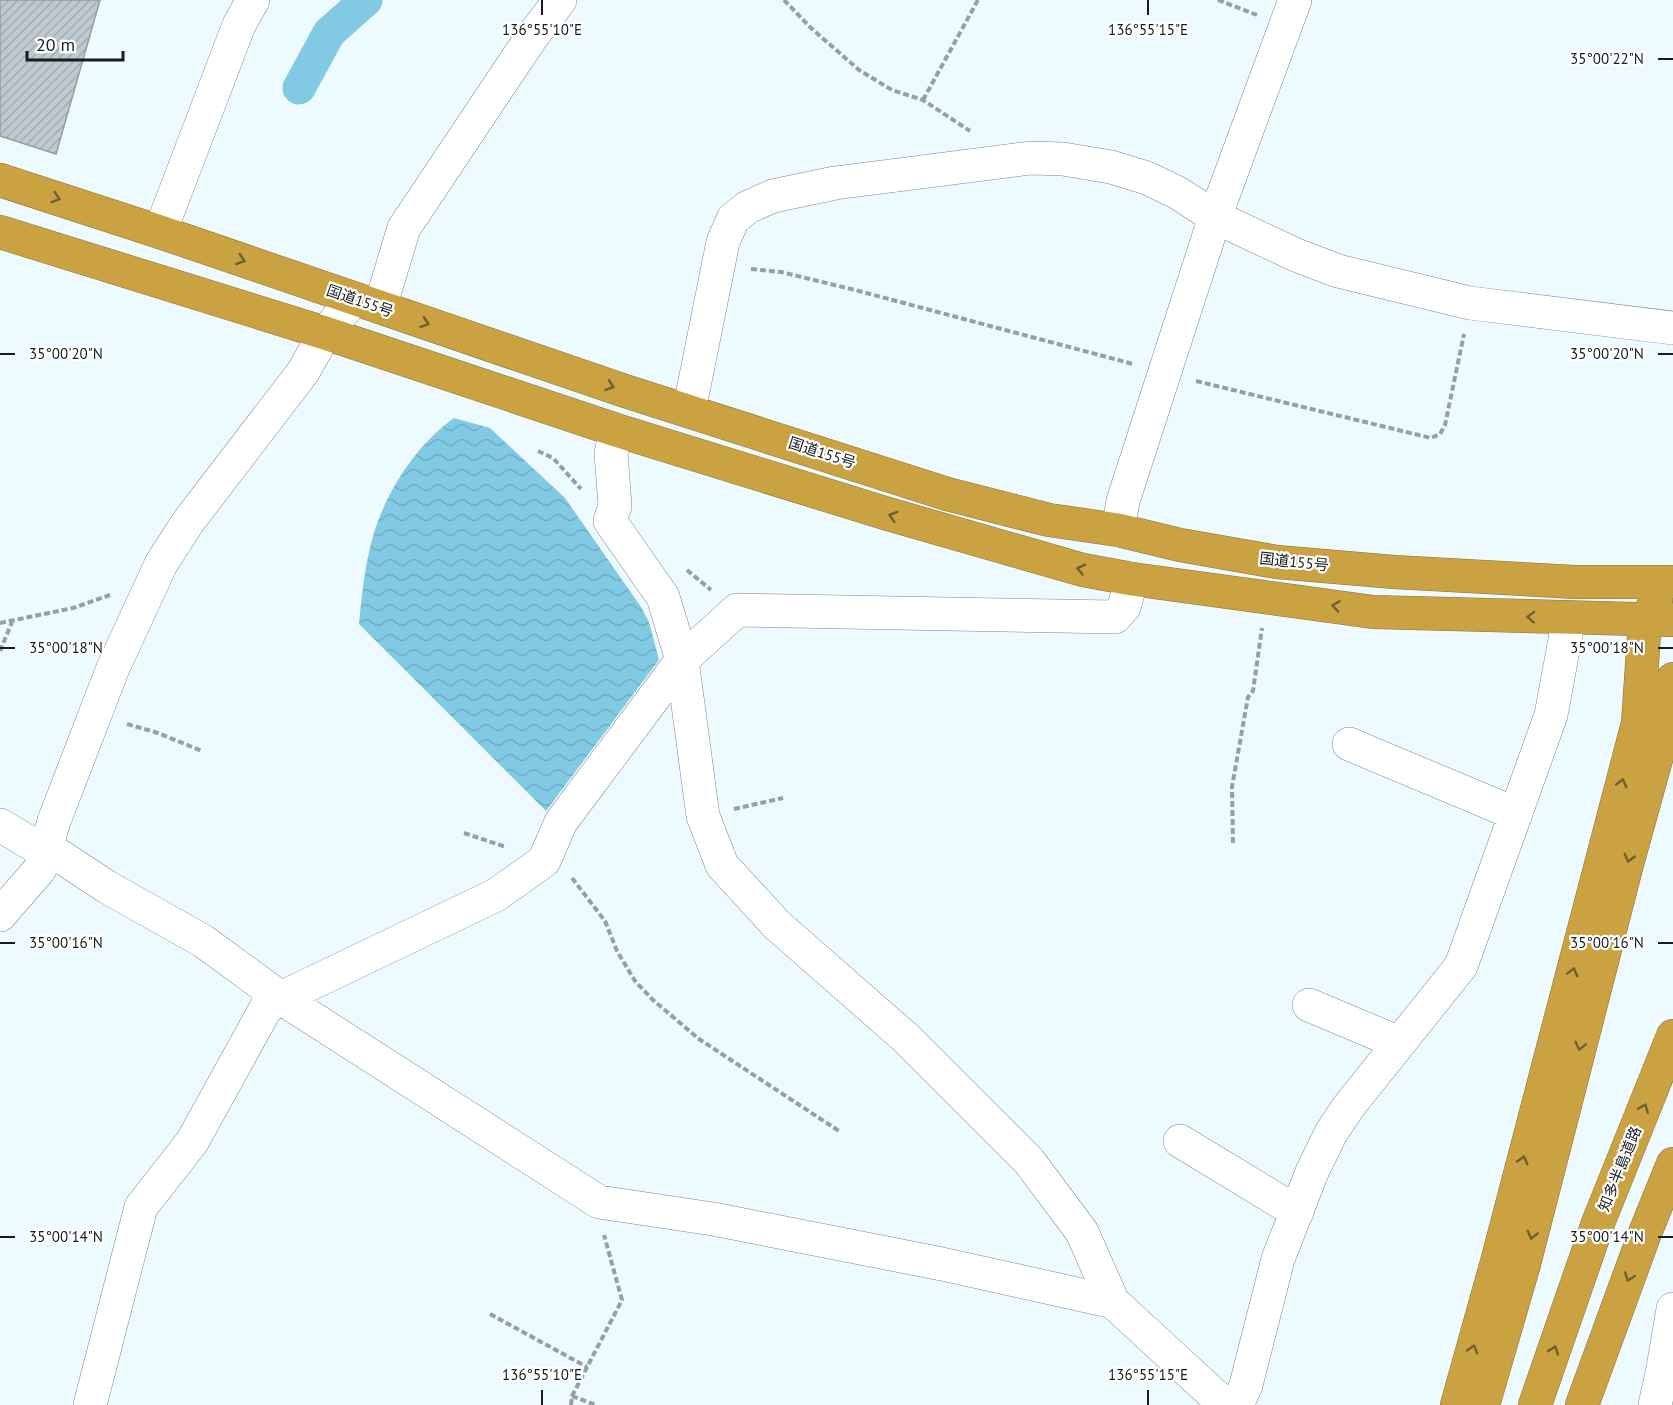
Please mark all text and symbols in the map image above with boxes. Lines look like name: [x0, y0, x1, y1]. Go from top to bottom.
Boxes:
text: 136°55'10"E: [502, 20, 582, 39]
text: 136°55'15"E: [1108, 20, 1188, 39]
scale bar: [27, 24, 123, 62]
text: 20 m: [36, 33, 75, 56]
text: 35°00'22"N: [1570, 49, 1644, 68]
one-way arrow: [50, 191, 61, 204]
one-way arrow: [235, 253, 246, 265]
street label: 国道155号: [324, 280, 396, 321]
one-way arrow: [419, 315, 430, 328]
text: 35°00'20"N: [29, 344, 103, 363]
text: 35°00'20"N: [1570, 344, 1644, 363]
one-way arrow: [604, 378, 615, 391]
street label: 国道155号: [786, 433, 858, 472]
one-way arrow: [888, 511, 899, 523]
street label: 国道155号: [1258, 548, 1330, 575]
one-way arrow: [1076, 563, 1086, 576]
one-way arrow: [1331, 601, 1341, 613]
one-way arrow: [1526, 610, 1535, 623]
text: 35°00'18"N: [29, 638, 103, 657]
text: 35°00'18"N: [1570, 638, 1644, 657]
one-way arrow: [1615, 778, 1627, 789]
one-way arrow: [1624, 852, 1636, 862]
text: 35°00'16"N: [29, 933, 103, 952]
text: 35°00'16"N: [1570, 933, 1644, 952]
one-way arrow: [1565, 967, 1578, 977]
one-way arrow: [1575, 1041, 1588, 1051]
one-way arrow: [1637, 1103, 1649, 1114]
street label: 知多半島道路: [1594, 1124, 1645, 1214]
one-way arrow: [1516, 1156, 1529, 1166]
text: 35°00'14"N: [29, 1227, 103, 1246]
text: 35°00'14"N: [1570, 1227, 1644, 1246]
one-way arrow: [1526, 1230, 1539, 1240]
one-way arrow: [1623, 1272, 1636, 1282]
one-way arrow: [1465, 1344, 1478, 1354]
one-way arrow: [1547, 1345, 1560, 1356]
text: 136°55'10"E: [502, 1365, 582, 1384]
text: 136°55'15"E: [1108, 1365, 1188, 1384]

